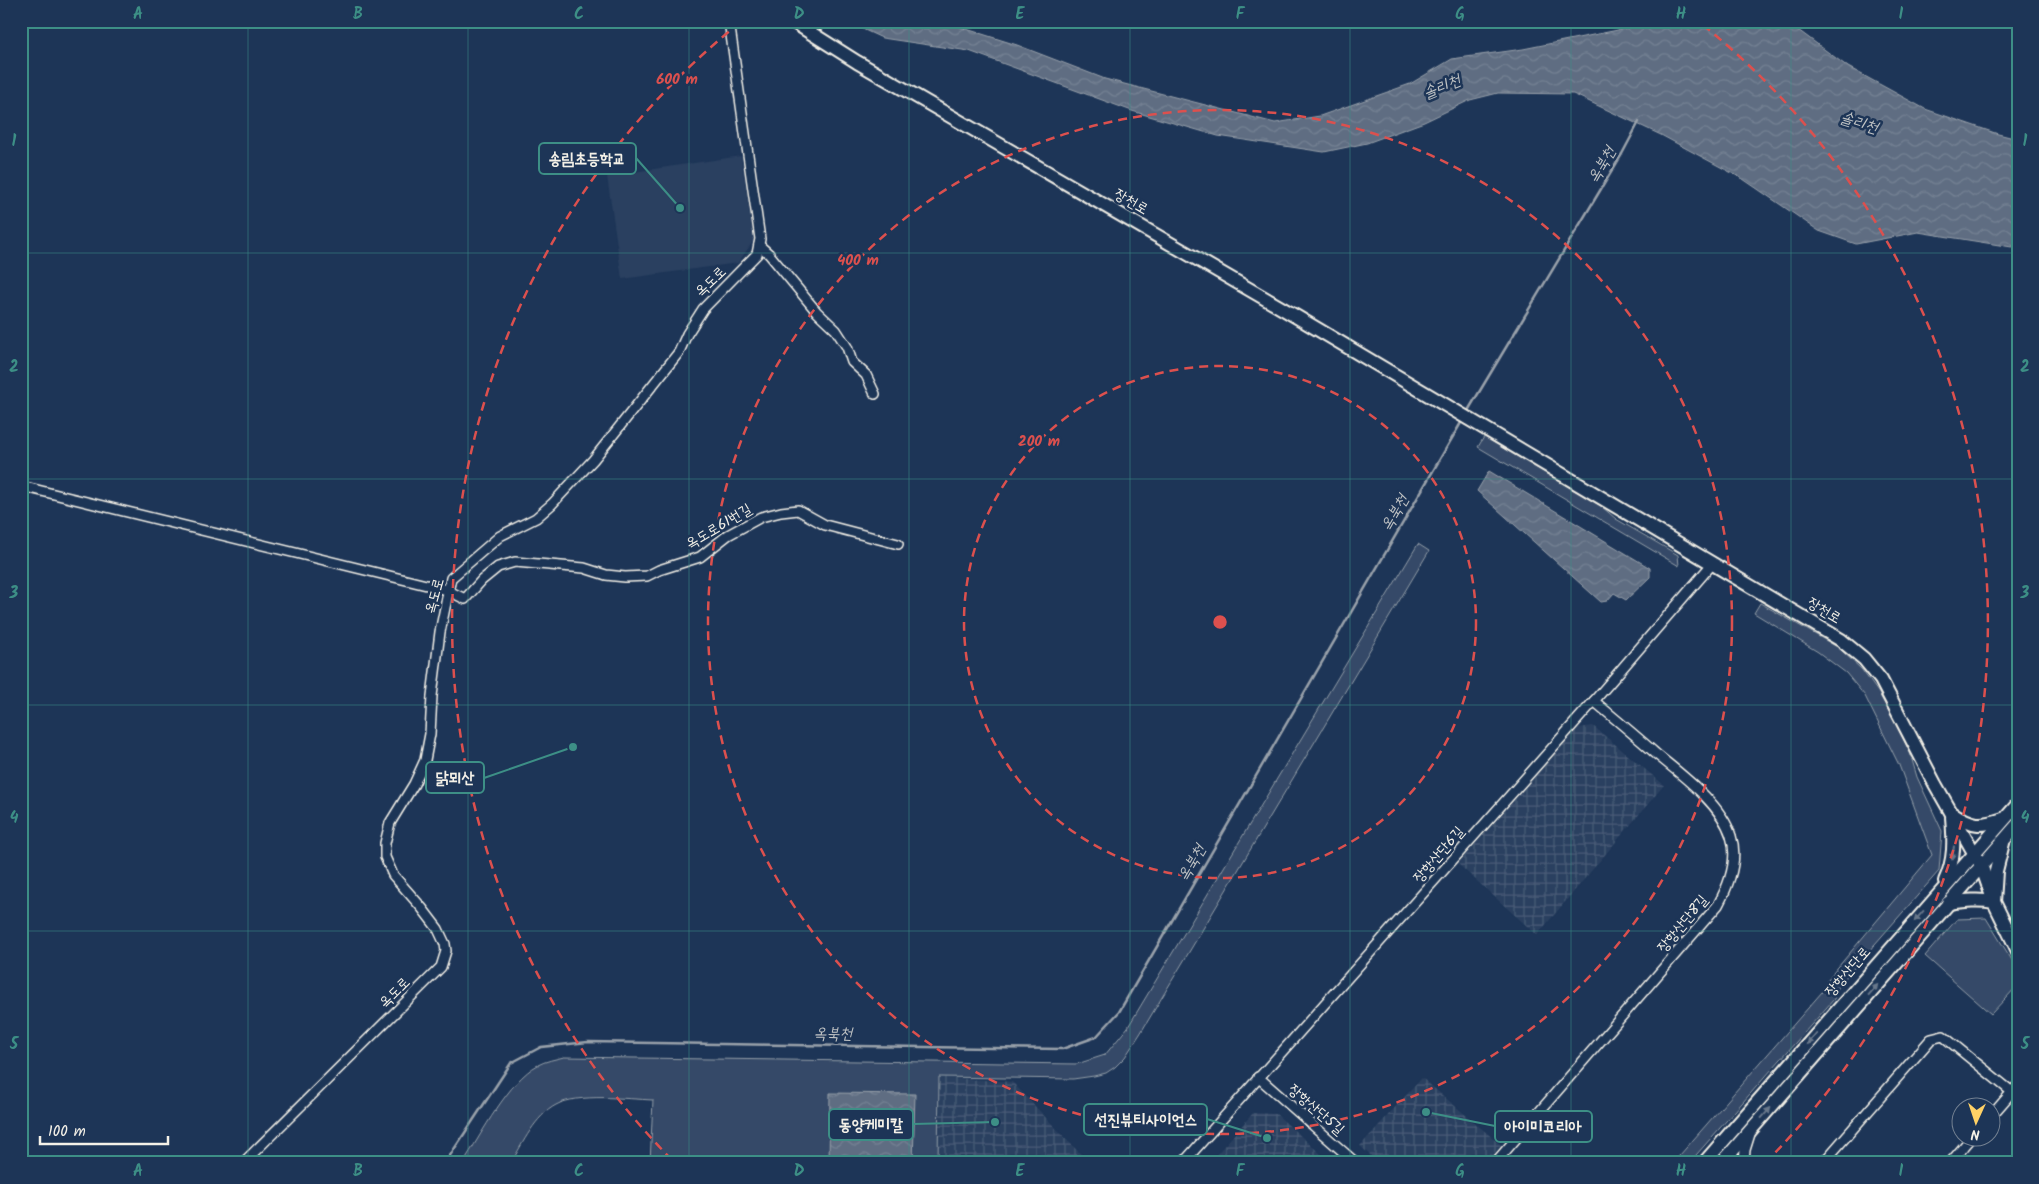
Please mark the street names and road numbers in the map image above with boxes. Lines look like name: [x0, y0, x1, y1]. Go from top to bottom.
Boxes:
street label: 장천로: [1109, 183, 1153, 221]
street label: 옥도로: [690, 261, 732, 303]
street label: 옥도로61번길: [681, 498, 757, 556]
street label: 옥도로: [419, 575, 451, 617]
street label: 장천로: [1802, 591, 1846, 631]
street label: 장항산단6길: [1407, 821, 1471, 889]
street label: 장항산단8길: [1652, 890, 1714, 958]
street label: 장항산단로: [1819, 941, 1877, 1003]
street label: 옥도로: [374, 972, 416, 1014]
street label: 장항산단5길: [1282, 1078, 1350, 1142]

